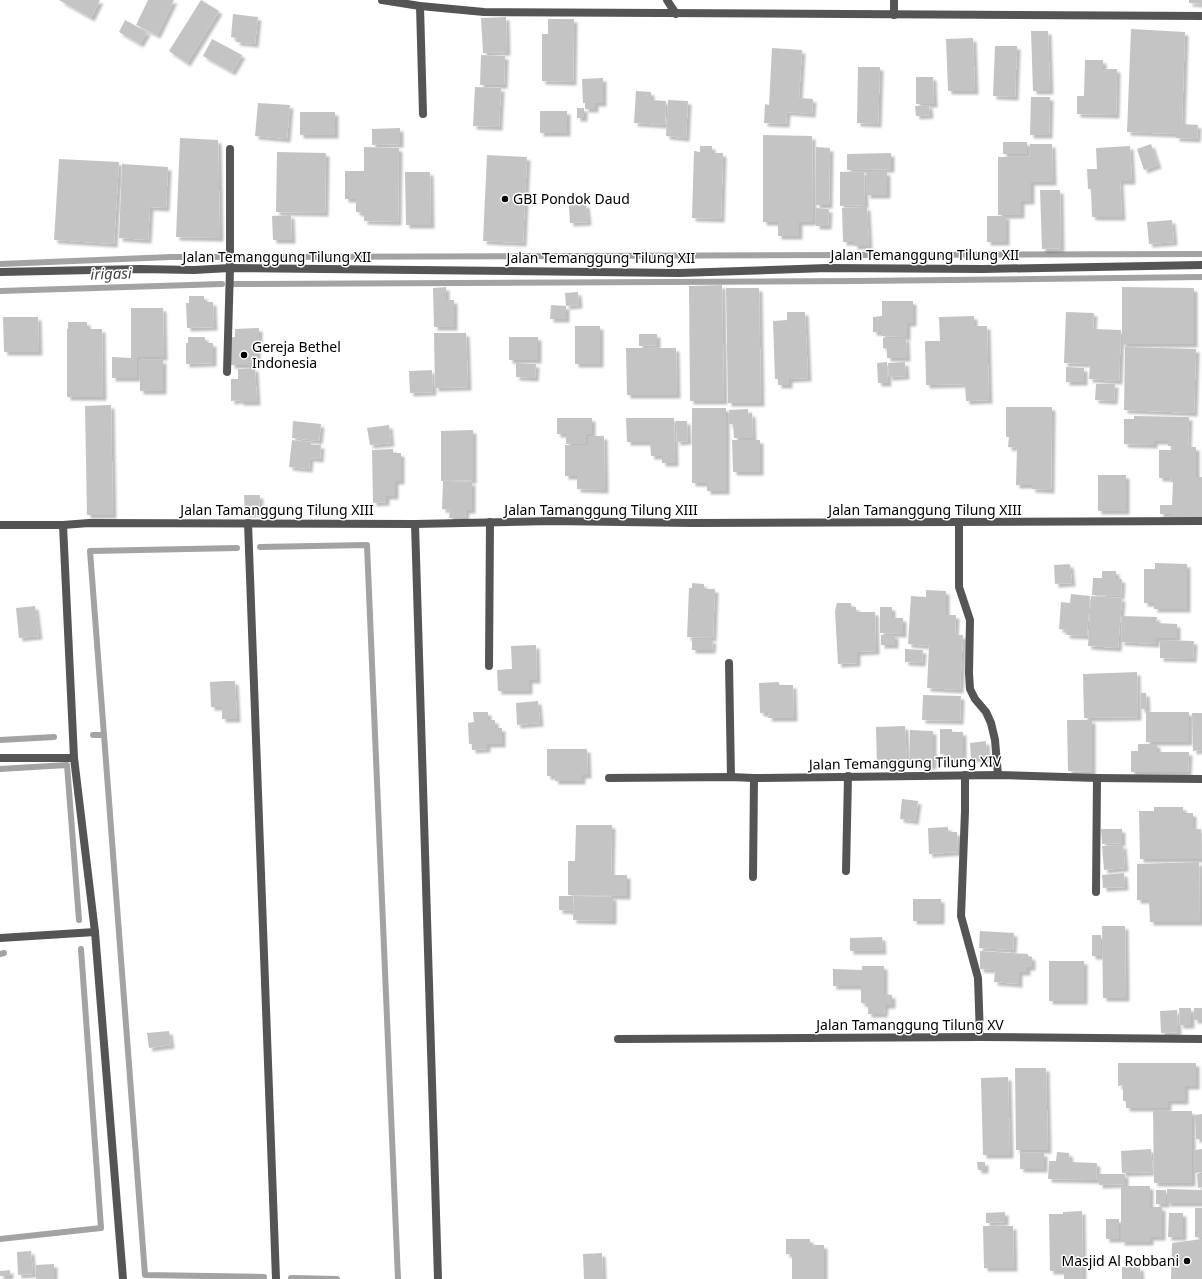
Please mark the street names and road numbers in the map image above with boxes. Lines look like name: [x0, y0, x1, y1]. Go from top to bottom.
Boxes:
street label: Jalan Temanggung Tilung XII: [829, 245, 1020, 264]
street label: Jalan Temanggung Tilung XII: [181, 247, 372, 266]
street label: Jalan Temanggung Tilung XII: [505, 248, 696, 267]
street label: Jalan Tamanggung Tilung XIII: [178, 500, 374, 519]
street label: Jalan Tamanggung Tilung XIII: [502, 500, 698, 519]
street label: Jalan Tamanggung Tilung XIII: [826, 500, 1022, 519]
street label: Jalan Temanggung Tilung XIV: [807, 751, 1002, 774]
street label: Jalan Tamanggung Tilung XV: [814, 1015, 1004, 1034]

